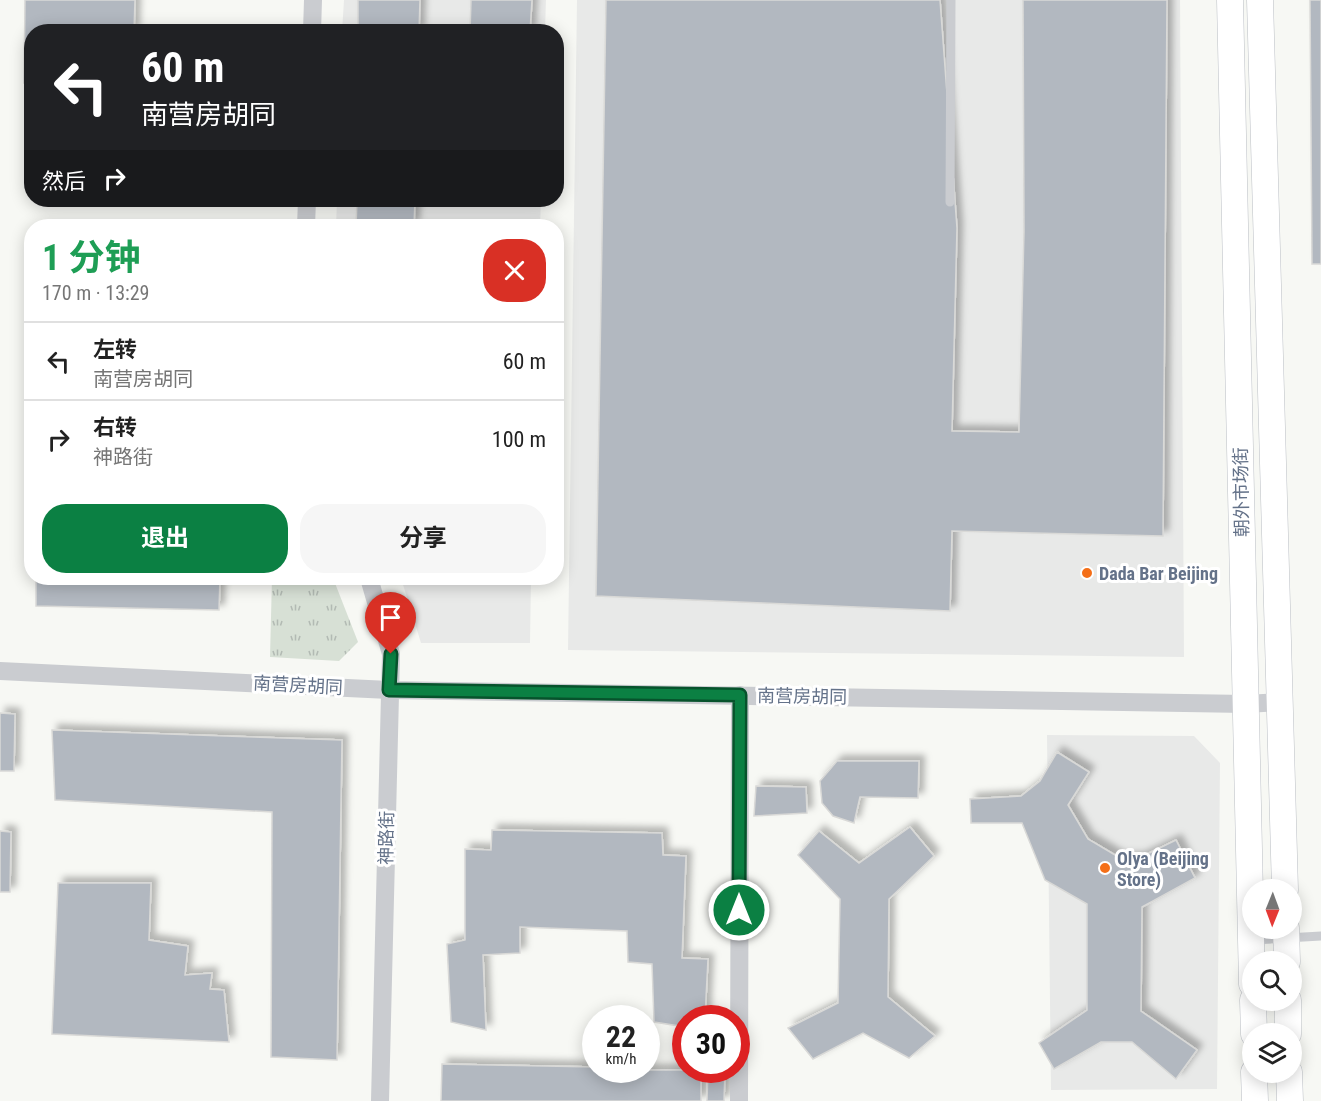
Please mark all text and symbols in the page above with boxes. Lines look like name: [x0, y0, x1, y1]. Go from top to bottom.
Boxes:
text: 60 m: [141, 43, 224, 92]
icon: left: [42, 48, 120, 126]
text: 南营房胡同: [141, 99, 276, 131]
icon: right: [98, 162, 131, 195]
text: 然后: [42, 169, 86, 194]
text: 1 分钟: [42, 237, 141, 279]
button: close: [483, 239, 546, 302]
text: 170 m · 13:29: [42, 281, 149, 305]
text: 左转: [93, 337, 137, 362]
icon: left: [42, 345, 75, 378]
text: 60 m: [503, 349, 546, 374]
text: 南营房胡同: [93, 367, 193, 391]
text: 右转: [93, 415, 137, 440]
icon: right: [42, 423, 75, 456]
text: 100 m: [492, 427, 546, 452]
text: 神路街: [93, 445, 153, 469]
street label: 朝外市场街: [1230, 447, 1252, 537]
button: 退出: [42, 504, 288, 573]
button: 分享: [300, 504, 546, 573]
place label: Dada Bar Beijing: [1099, 563, 1218, 584]
marker: Dada Bar Beijing: [1080, 566, 1094, 580]
pin: [365, 592, 416, 654]
icon: arrive: [374, 601, 407, 634]
street label: 南营房胡同: [253, 672, 343, 698]
street label: 南营房胡同: [757, 685, 847, 707]
street label: 神路街: [375, 811, 397, 865]
place label: Olya (Beijing Store): [1117, 848, 1209, 891]
marker: Olya (Beijing Store): [1098, 861, 1112, 875]
position arrow: [707, 878, 771, 942]
north arrow: [1242, 879, 1302, 939]
map controls: [1242, 879, 1302, 1083]
button: search: [1242, 951, 1302, 1011]
speed limit sign: 30: [672, 1005, 750, 1083]
text: 22: [606, 1019, 636, 1054]
button: layers: [1242, 1023, 1302, 1083]
text: km/h: [606, 1050, 636, 1068]

